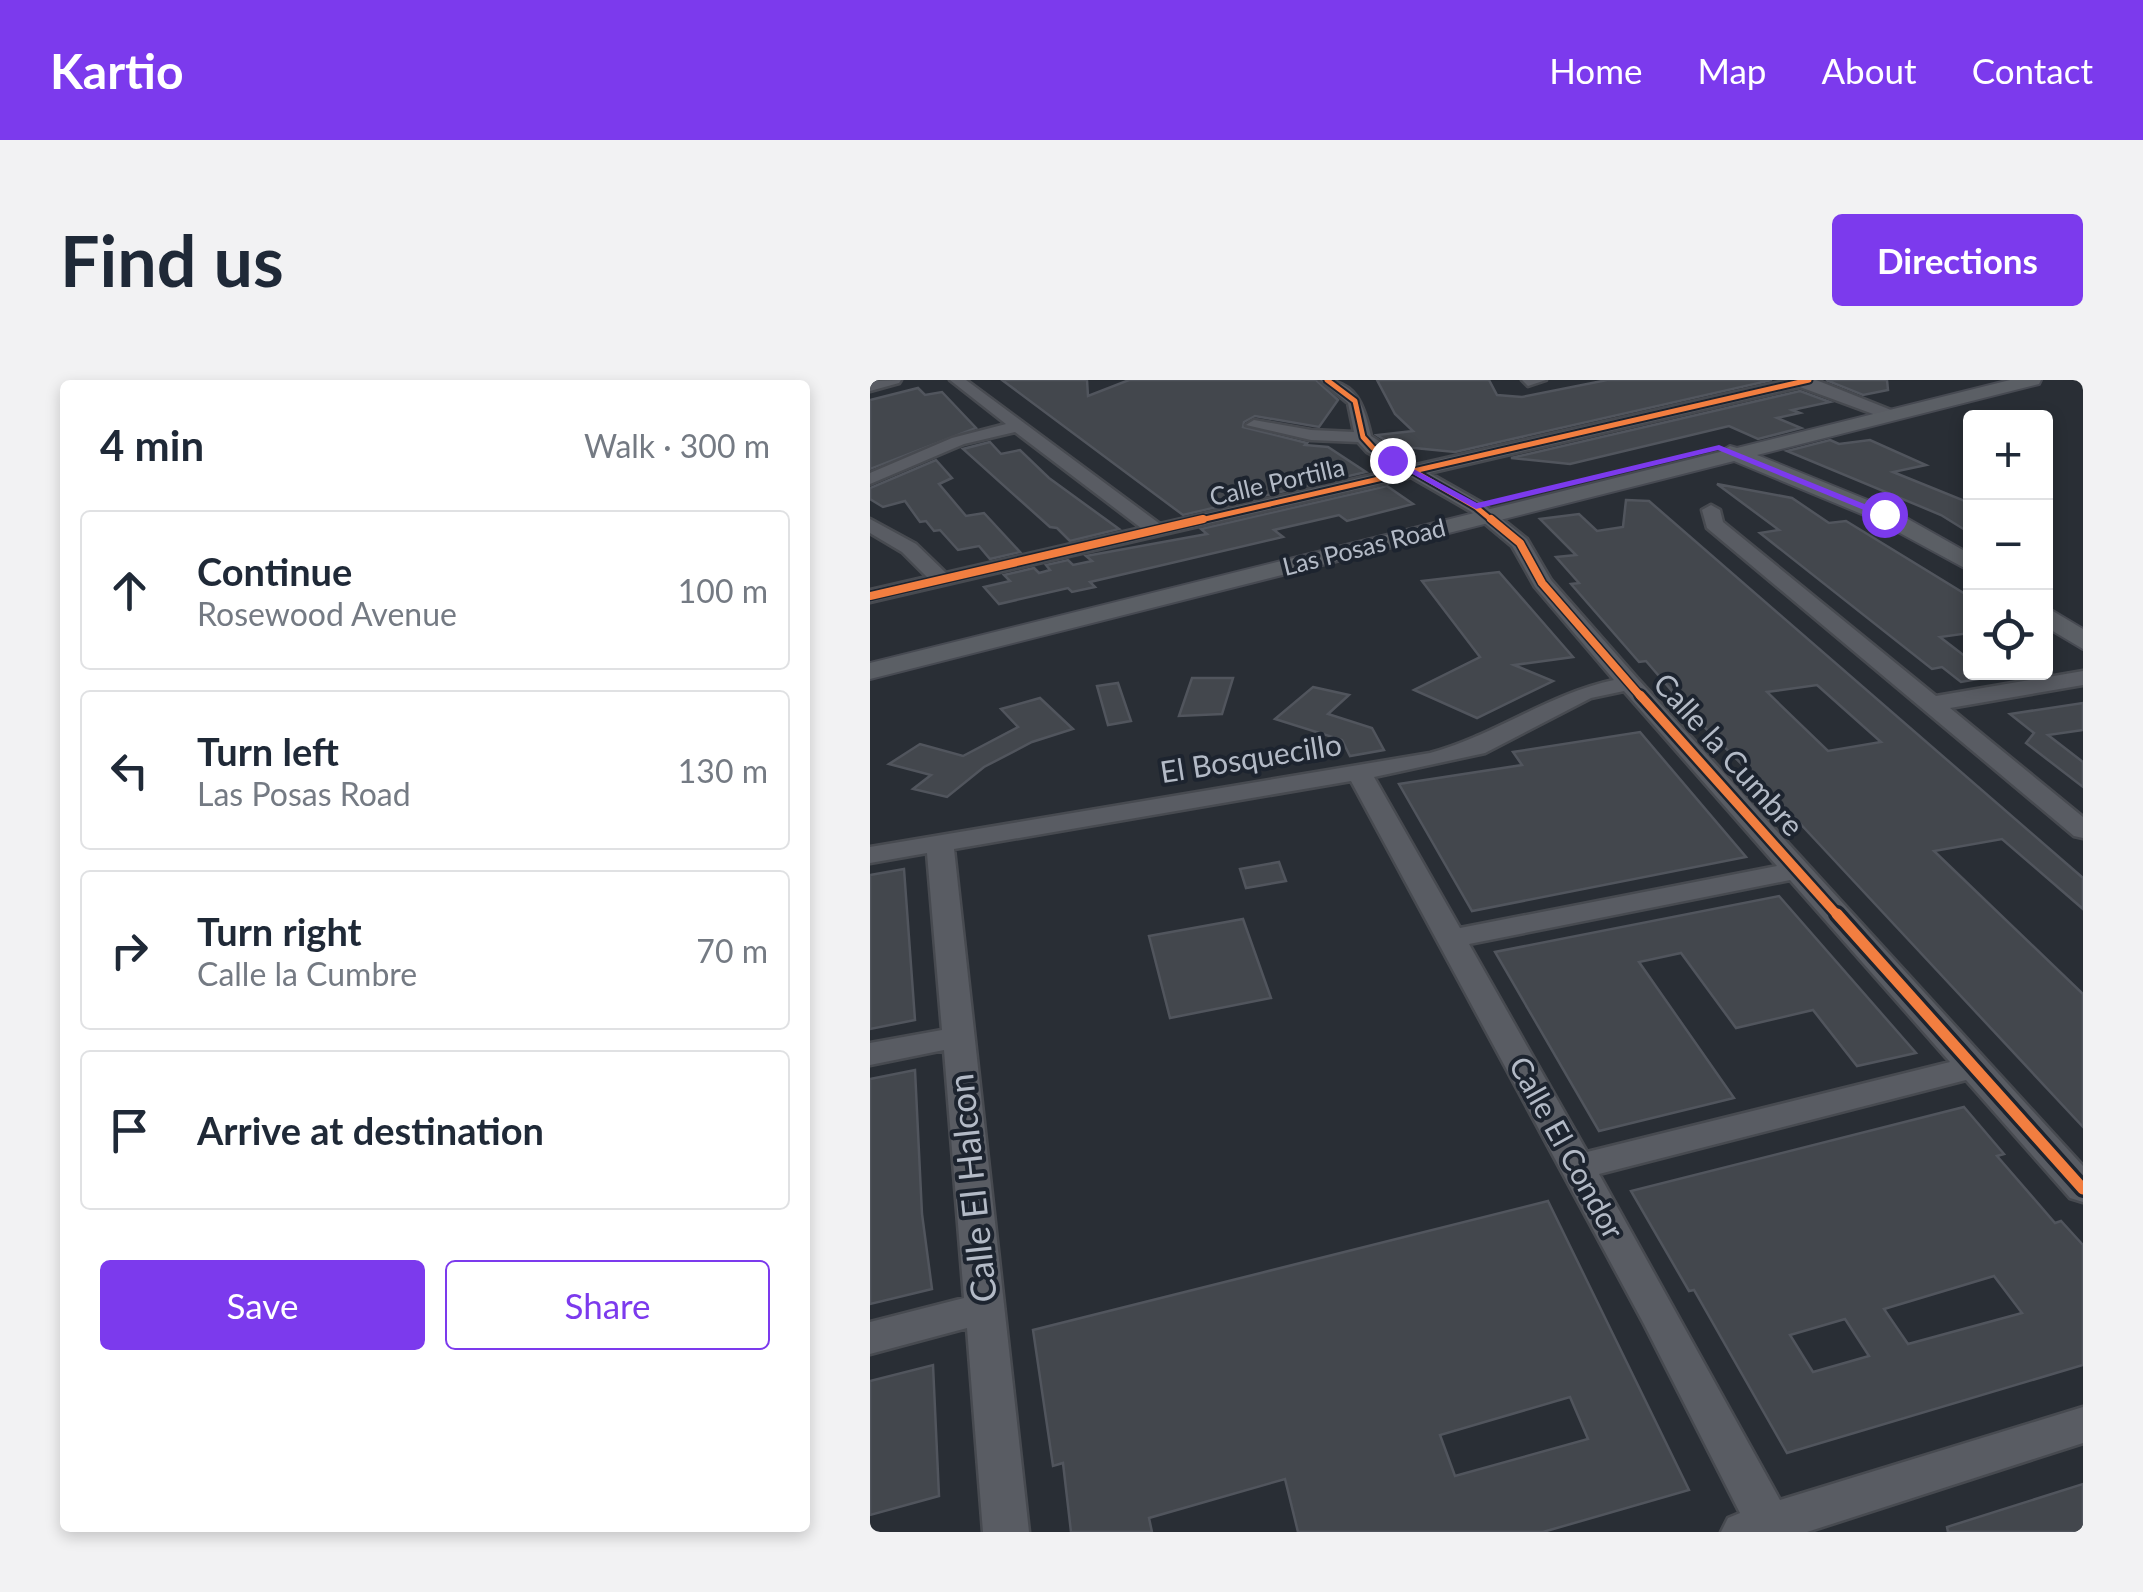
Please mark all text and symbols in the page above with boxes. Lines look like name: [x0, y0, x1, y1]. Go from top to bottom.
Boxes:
text: Kartio: [50, 42, 184, 99]
text: Home: [1549, 49, 1642, 91]
text: Map: [1697, 49, 1766, 91]
text: About: [1821, 49, 1917, 91]
text: Contact: [1972, 49, 2093, 91]
button: Directions: [1832, 214, 2083, 306]
text: Find us: [60, 218, 284, 302]
map controls: [1963, 410, 2053, 680]
button: +: [1963, 410, 2053, 500]
text: 4 min: [100, 420, 204, 470]
text: Walk · 300 m: [584, 426, 770, 465]
route end: [1370, 438, 1416, 484]
street label: Calle Portilla: [1206, 451, 1347, 511]
route start: [1862, 492, 1908, 538]
button: −: [1963, 500, 2053, 590]
street label: Las Posas Road: [1279, 511, 1448, 581]
text: Continue: [197, 548, 352, 594]
icon: ahead: [102, 563, 157, 618]
text: 100 m: [678, 571, 768, 610]
button: locate: [1963, 590, 2053, 680]
text: Rosewood Avenue: [197, 594, 457, 633]
street label: Calle la Cumbre: [1647, 665, 1812, 842]
street label: El Bosquecillo: [1157, 725, 1344, 789]
text: Turn left: [197, 728, 339, 774]
icon: left: [102, 743, 157, 798]
text: 130 m: [678, 751, 768, 790]
text: Las Posas Road: [197, 774, 411, 813]
text: Turn right: [197, 908, 362, 954]
icon: right: [102, 923, 157, 978]
text: 70 m: [696, 931, 768, 970]
text: Calle la Cumbre: [197, 954, 417, 993]
street label: Calle El Condor: [1503, 1050, 1633, 1245]
street label: Calle El Halcon: [938, 1072, 1004, 1305]
icon: arrive: [102, 1103, 157, 1158]
text: Arrive at destination: [197, 1107, 544, 1153]
button: Save: [100, 1260, 425, 1350]
button: Share: [445, 1260, 770, 1350]

